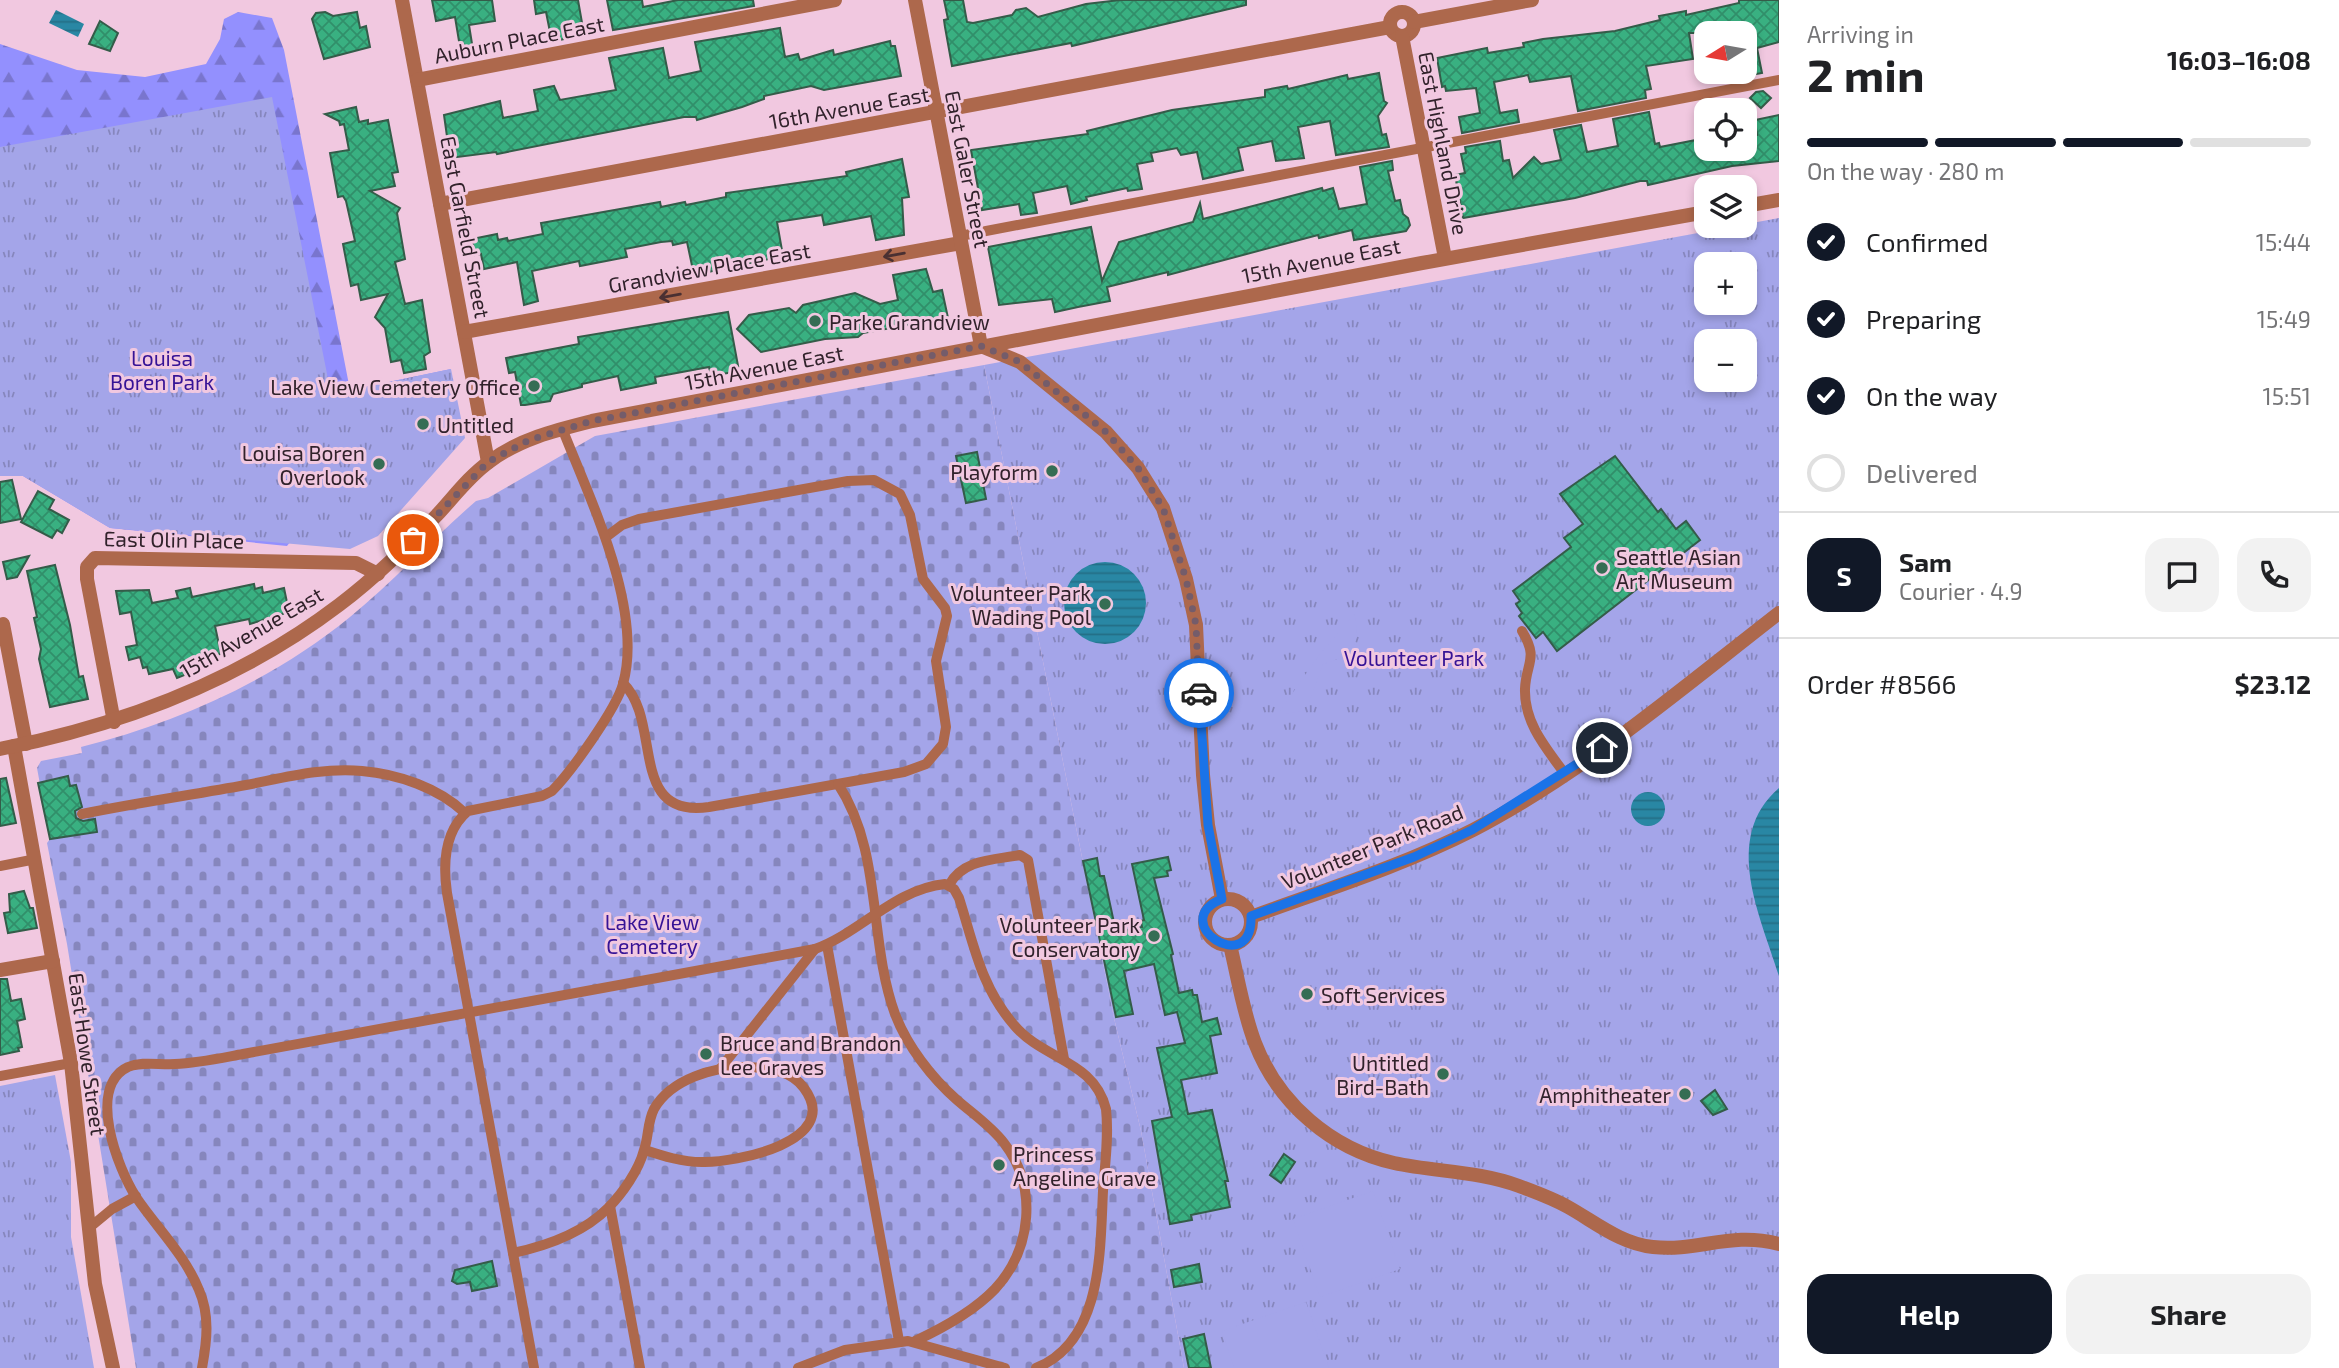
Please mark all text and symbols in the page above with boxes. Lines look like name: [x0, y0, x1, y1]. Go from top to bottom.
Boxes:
street label: Auburn Place East: [432, 10, 606, 68]
text: Arriving in: [1807, 20, 1914, 48]
north arrow: [1694, 21, 1757, 84]
map controls: [1694, 21, 1757, 392]
text: 16:03–16:08: [2167, 44, 2311, 75]
text: 2 min: [1807, 46, 1925, 101]
street label: East Highland Drive: [1414, 49, 1474, 237]
street label: 16th Avenue East: [767, 81, 931, 133]
street label: East Galer Street: [940, 88, 996, 250]
button: locate: [1694, 98, 1757, 161]
street label: East Garfield Street: [436, 134, 496, 320]
text: On the way · 280 m: [1807, 157, 2004, 185]
button: layers: [1694, 175, 1757, 238]
icon: check: [1807, 223, 1845, 261]
text: Confirmed: [1866, 226, 1989, 257]
text: 15:44: [2256, 228, 2311, 256]
street label: 15th Avenue East: [1240, 232, 1402, 288]
street label: Grandview Place East: [606, 237, 812, 297]
one-way arrow: [883, 249, 906, 263]
button: +: [1694, 252, 1757, 315]
one-way arrow: [659, 289, 682, 303]
icon: check: [1807, 300, 1845, 338]
text: Preparing: [1866, 303, 1981, 334]
text: 15:49: [2257, 305, 2311, 333]
place label: Parke Grandview: [829, 309, 990, 334]
marker: Parke Grandview: [807, 313, 823, 329]
button: −: [1694, 329, 1757, 392]
street label: 15th Avenue East: [683, 339, 845, 395]
park label: Louisa Boren Park: [110, 345, 214, 394]
place label: Lake View Cemetery Office: [270, 374, 520, 399]
icon: check: [1807, 377, 1845, 415]
marker: Lake View Cemetery Office: [526, 378, 542, 394]
text: On the way: [1866, 380, 1997, 411]
text: 15:51: [2263, 382, 2311, 410]
place label: Untitled: [437, 412, 514, 437]
marker: Untitled: [415, 416, 431, 432]
place label: Louisa Boren Overlook: [242, 440, 365, 489]
marker: Louisa Boren Overlook: [371, 456, 387, 472]
text: Delivered: [1866, 457, 1978, 488]
place label: Playform: [950, 459, 1038, 484]
marker: Playform: [1044, 463, 1060, 479]
pin: [383, 510, 443, 570]
icon: bag: [394, 521, 432, 559]
street label: East Olin Place: [104, 525, 244, 553]
button: chat: [2145, 538, 2219, 612]
button: phone: [2237, 538, 2311, 612]
place label: Seattle Asian Art Museum: [1616, 544, 1741, 593]
text: Sam: [1899, 546, 1952, 577]
marker: Seattle Asian Art Museum: [1594, 560, 1610, 576]
text: S: [1836, 560, 1852, 591]
text: Courier · 4.9: [1899, 577, 2023, 605]
place label: Volunteer Park Wading Pool: [951, 580, 1092, 629]
street label: 15th Avenue East: [175, 581, 327, 683]
marker: Volunteer Park Wading Pool: [1097, 596, 1113, 612]
park label: Volunteer Park: [1344, 645, 1485, 670]
courier: [1164, 658, 1234, 728]
text: Order #8566: [1807, 668, 1956, 699]
text: $23.12: [2235, 668, 2311, 699]
icon: car: [1180, 674, 1218, 712]
pin: [1572, 718, 1632, 778]
icon: home: [1583, 729, 1621, 767]
street label: Volunteer Park Road: [1278, 798, 1466, 894]
park label: Lake View Cemetery: [605, 909, 699, 958]
place label: Volunteer Park Conservatory: [1000, 912, 1140, 961]
marker: Volunteer Park Conservatory: [1146, 928, 1162, 944]
street label: East Howe Street: [64, 971, 112, 1137]
place label: Soft Services: [1321, 982, 1445, 1007]
marker: Soft Services: [1299, 986, 1315, 1002]
place label: Bruce and Brandon Lee Graves: [720, 1030, 901, 1079]
marker: Bruce and Brandon Lee Graves: [698, 1046, 714, 1062]
place label: Untitled Bird-Bath: [1336, 1050, 1429, 1099]
marker: Untitled Bird-Bath: [1435, 1066, 1451, 1082]
place label: Amphitheater: [1539, 1082, 1672, 1107]
marker: Amphitheater: [1677, 1086, 1693, 1102]
place label: Princess Angeline Grave: [1013, 1141, 1156, 1190]
marker: Princess Angeline Grave: [991, 1157, 1007, 1173]
button: Help: [1807, 1274, 2052, 1354]
button: Share: [2066, 1274, 2311, 1354]

